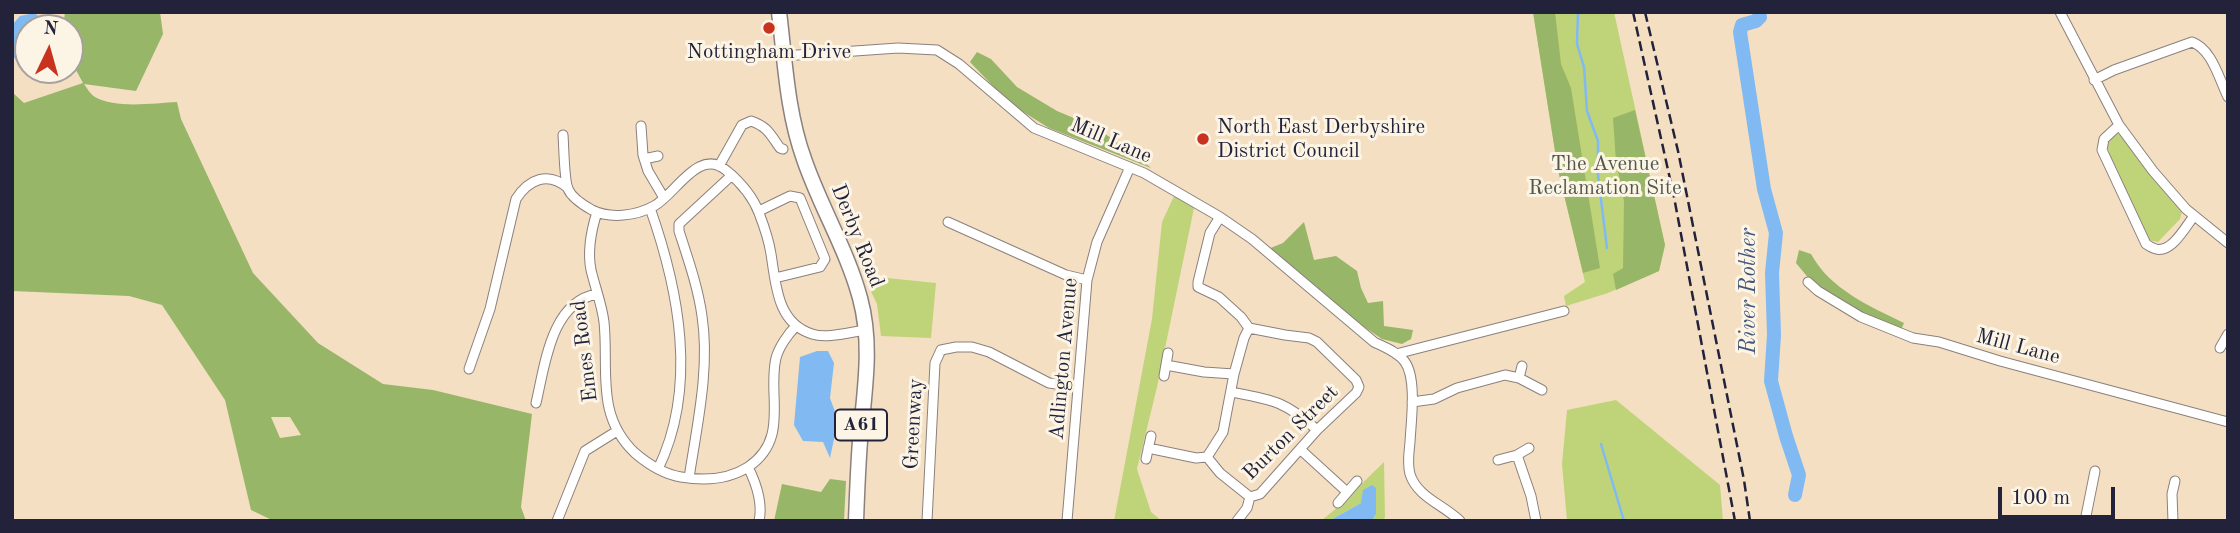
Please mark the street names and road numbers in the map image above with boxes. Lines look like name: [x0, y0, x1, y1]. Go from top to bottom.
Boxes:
street label: Mill Lane: [1067, 113, 1155, 169]
street label: Derby Road: [825, 181, 889, 291]
street label: Adlington Avenue: [1044, 277, 1084, 441]
street label: Emes Road: [566, 299, 604, 403]
street label: Mill Lane: [1973, 324, 2063, 370]
street label: Greenway: [899, 378, 929, 470]
street label: Burton Street: [1238, 380, 1344, 486]
road number: A61: [835, 410, 887, 440]

